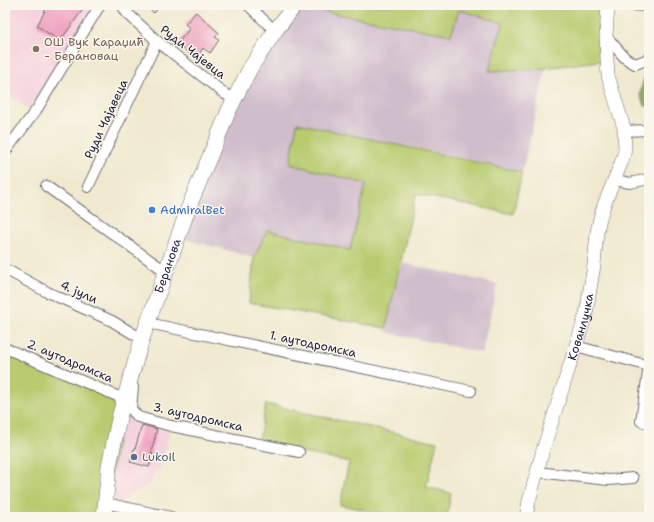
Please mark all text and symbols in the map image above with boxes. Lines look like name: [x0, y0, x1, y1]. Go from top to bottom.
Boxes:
street label: Руди Чајевца: [157, 21, 229, 83]
place label: ОШ Вук Караџић - Берановац: [44, 34, 144, 64]
marker: ОШ Вук Караџић - Берановац: [31, 44, 41, 54]
street label: Руди Чајавеца: [81, 76, 132, 161]
place label: AdmiralBet: [160, 202, 225, 218]
marker: AdmiralBet: [147, 205, 157, 215]
street label: Беранова: [151, 236, 185, 295]
street label: 4. јули: [58, 277, 100, 307]
street label: Кованлучка: [564, 292, 597, 362]
street label: 1. аутодромска: [268, 327, 358, 361]
street label: 2. аутодромска: [25, 336, 116, 387]
street label: 3. аутодромска: [151, 399, 245, 435]
place label: Lukoil: [142, 449, 176, 465]
marker: Lukoil: [129, 452, 139, 462]

